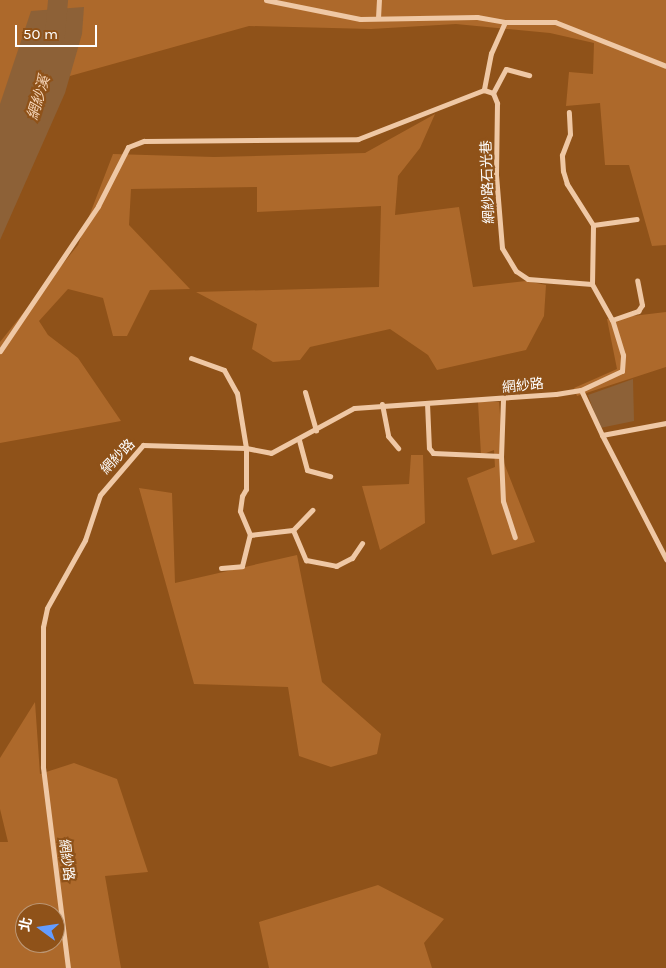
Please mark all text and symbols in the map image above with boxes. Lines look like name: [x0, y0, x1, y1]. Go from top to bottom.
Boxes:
scale bar: [18, 15, 100, 47]
text: 50 m: [23, 25, 58, 43]
water label: 網紗溪: [24, 74, 54, 122]
street label: 網紗路石光巷: [478, 140, 498, 224]
street label: 網紗路: [501, 375, 545, 397]
street label: 網紗路: [97, 436, 139, 478]
street label: 網紗路: [55, 838, 77, 882]
north arrow: [15, 903, 65, 953]
text: 北: [16, 916, 36, 933]

